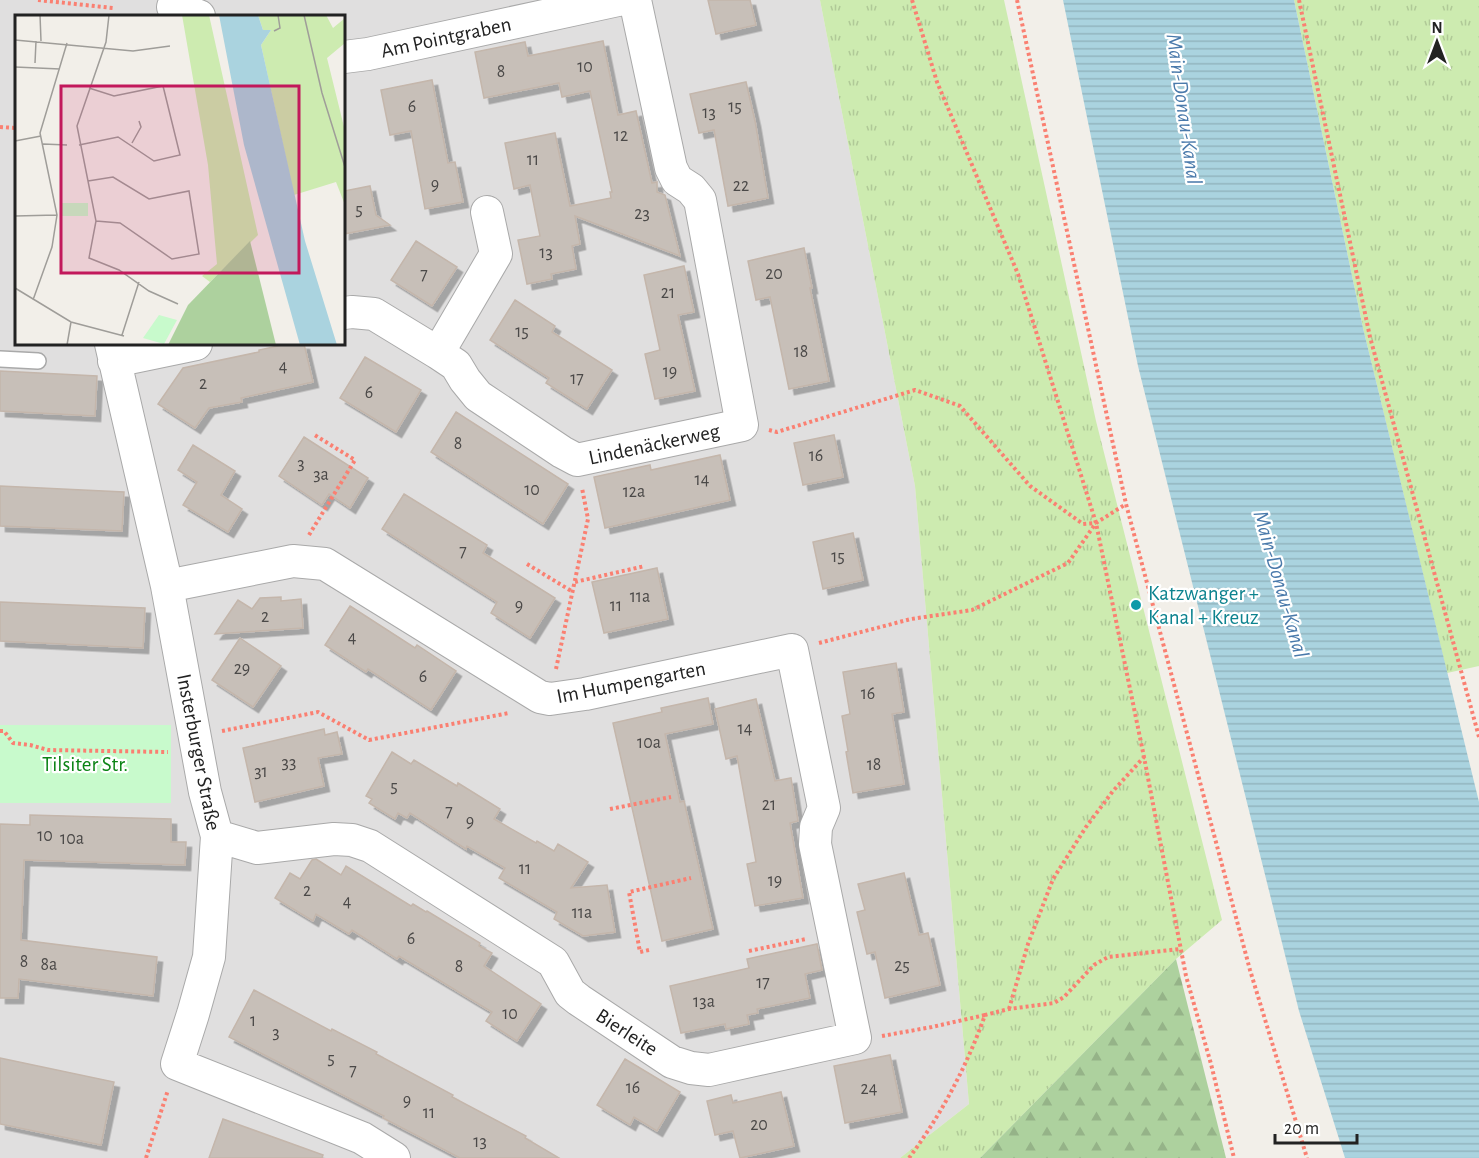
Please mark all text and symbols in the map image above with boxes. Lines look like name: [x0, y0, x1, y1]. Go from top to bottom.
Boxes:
north arrow: [1407, 12, 1467, 72]
street label: Am Pointgraben: [379, 13, 513, 62]
inset map: [15, 15, 345, 345]
text: N: [1431, 20, 1443, 36]
water label: Main-Donau-Kanal: [1163, 32, 1205, 186]
house number: 10: [577, 58, 593, 76]
house number: 8: [497, 63, 505, 81]
house number: 6: [408, 98, 416, 116]
house number: 15: [728, 98, 742, 116]
house number: 13: [702, 104, 716, 122]
house number: 12: [614, 127, 628, 145]
house number: 11: [527, 151, 539, 169]
house number: 9: [431, 176, 439, 194]
house number: 22: [733, 177, 749, 195]
house number: 5: [355, 201, 363, 219]
house number: 23: [634, 205, 650, 223]
house number: 13: [539, 244, 553, 262]
house number: 20: [765, 265, 783, 283]
house number: 7: [420, 266, 428, 284]
house number: 21: [661, 284, 675, 302]
house number: 15: [515, 323, 529, 341]
house number: 18: [794, 343, 808, 361]
house number: 4: [279, 358, 288, 376]
house number: 19: [663, 363, 677, 381]
house number: 17: [570, 370, 584, 388]
house number: 2: [199, 375, 207, 393]
house number: 6: [365, 384, 373, 402]
street label: Lindenäckerweg: [587, 420, 722, 469]
house number: 8: [454, 435, 462, 453]
house number: 16: [809, 447, 823, 465]
house number: 3: [297, 455, 305, 473]
house number: 3a: [313, 466, 329, 484]
house number: 14: [695, 471, 710, 489]
house number: 10: [524, 481, 540, 499]
house number: 12a: [623, 483, 645, 501]
water label: Main-Donau-Kanal: [1250, 508, 1313, 660]
house number: 7: [459, 543, 467, 561]
house number: 15: [831, 548, 845, 566]
place label: Katzwanger + Kanal + Kreuz: [1148, 583, 1259, 628]
house number: 11a: [630, 588, 650, 606]
house number: 9: [515, 597, 523, 615]
house number: 11: [610, 597, 622, 615]
marker: Katzwanger + Kanal + Kreuz: [1129, 598, 1143, 612]
house number: 2: [261, 608, 269, 626]
house number: 4: [348, 629, 357, 647]
street label: Im Humpengarten: [555, 658, 707, 707]
house number: 29: [234, 660, 250, 678]
house number: 6: [419, 668, 427, 686]
street label: Insterburger Straße: [173, 672, 224, 832]
house number: 16: [861, 685, 875, 703]
house number: 14: [738, 720, 753, 738]
house number: 10a: [637, 734, 661, 752]
park label: Tilsiter Str.: [42, 754, 128, 775]
house number: 33: [282, 754, 296, 772]
house number: 18: [867, 756, 881, 774]
house number: 31: [254, 763, 268, 781]
house number: 5: [390, 778, 398, 796]
house number: 21: [762, 796, 776, 814]
house number: 7: [445, 803, 453, 821]
house number: 9: [466, 813, 474, 831]
house number: 10: [37, 827, 53, 845]
house number: 10a: [60, 830, 84, 848]
house number: 11: [519, 860, 531, 878]
house number: 19: [768, 872, 782, 890]
house number: 2: [303, 882, 311, 900]
house number: 4: [343, 893, 352, 911]
house number: 11a: [572, 904, 592, 922]
house number: 6: [407, 930, 415, 948]
house number: 8: [20, 953, 28, 971]
house number: 8a: [41, 956, 57, 974]
house number: 25: [894, 957, 910, 975]
house number: 8: [455, 958, 463, 976]
house number: 17: [756, 974, 770, 992]
house number: 13a: [693, 993, 715, 1011]
house number: 10: [502, 1005, 518, 1023]
street label: Bierleite: [592, 1005, 661, 1060]
house number: 1: [250, 1012, 256, 1030]
house number: 3: [272, 1024, 280, 1042]
house number: 5: [327, 1050, 335, 1068]
house number: 7: [349, 1062, 357, 1080]
house number: 16: [626, 1079, 640, 1097]
house number: 24: [861, 1080, 878, 1098]
house number: 9: [403, 1092, 411, 1110]
house number: 11: [423, 1104, 435, 1122]
scale bar: [1275, 1107, 1358, 1145]
house number: 20: [750, 1116, 768, 1134]
text: 20 m: [1284, 1120, 1319, 1138]
house number: 13: [473, 1133, 487, 1151]

